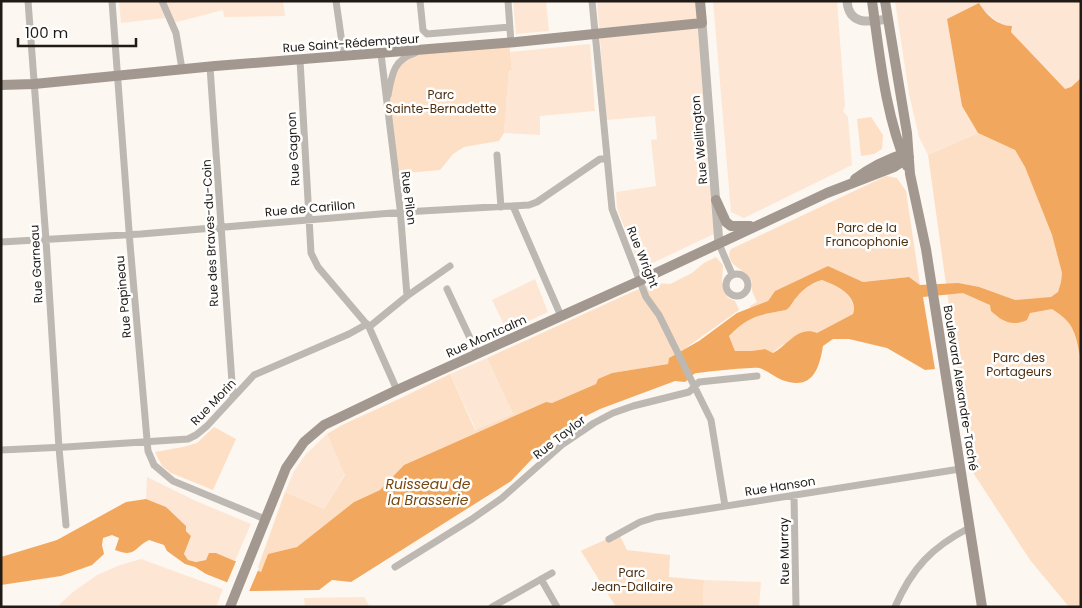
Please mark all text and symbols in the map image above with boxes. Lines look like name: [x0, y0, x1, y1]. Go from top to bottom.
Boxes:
scale bar: [18, 15, 135, 47]
text: 100 m: [25, 22, 68, 43]
street label: Rue Saint-Rédempteur: [282, 30, 420, 56]
park label: Parc Sainte-Bernadette: [385, 86, 497, 117]
street label: Rue Wellington: [687, 95, 711, 185]
street label: Rue Gagnon: [283, 111, 303, 187]
street label: Rue des Braves-du-Coin: [198, 159, 222, 307]
street label: Rue Pilon: [397, 170, 421, 226]
street label: Rue de Carillon: [264, 196, 356, 220]
park label: Parc de la Francophonie: [826, 219, 908, 250]
street label: Rue Garneau: [25, 224, 47, 304]
street label: Rue Wright: [623, 224, 663, 290]
street label: Rue Papineau: [111, 255, 135, 339]
street label: Boulevard Alexandre-Taché: [940, 304, 982, 472]
street label: Rue Montcalm: [443, 311, 529, 361]
park label: Parc des Portageurs: [986, 349, 1052, 380]
street label: Rue Morin: [186, 375, 240, 429]
street label: Rue Taylor: [529, 411, 589, 463]
street label: Rue Hanson: [743, 472, 817, 500]
water label: Ruisseau de la Brasserie: [386, 474, 471, 510]
street label: Rue Murray: [775, 517, 793, 585]
park label: Parc Jean-Dallaire: [591, 564, 673, 595]

